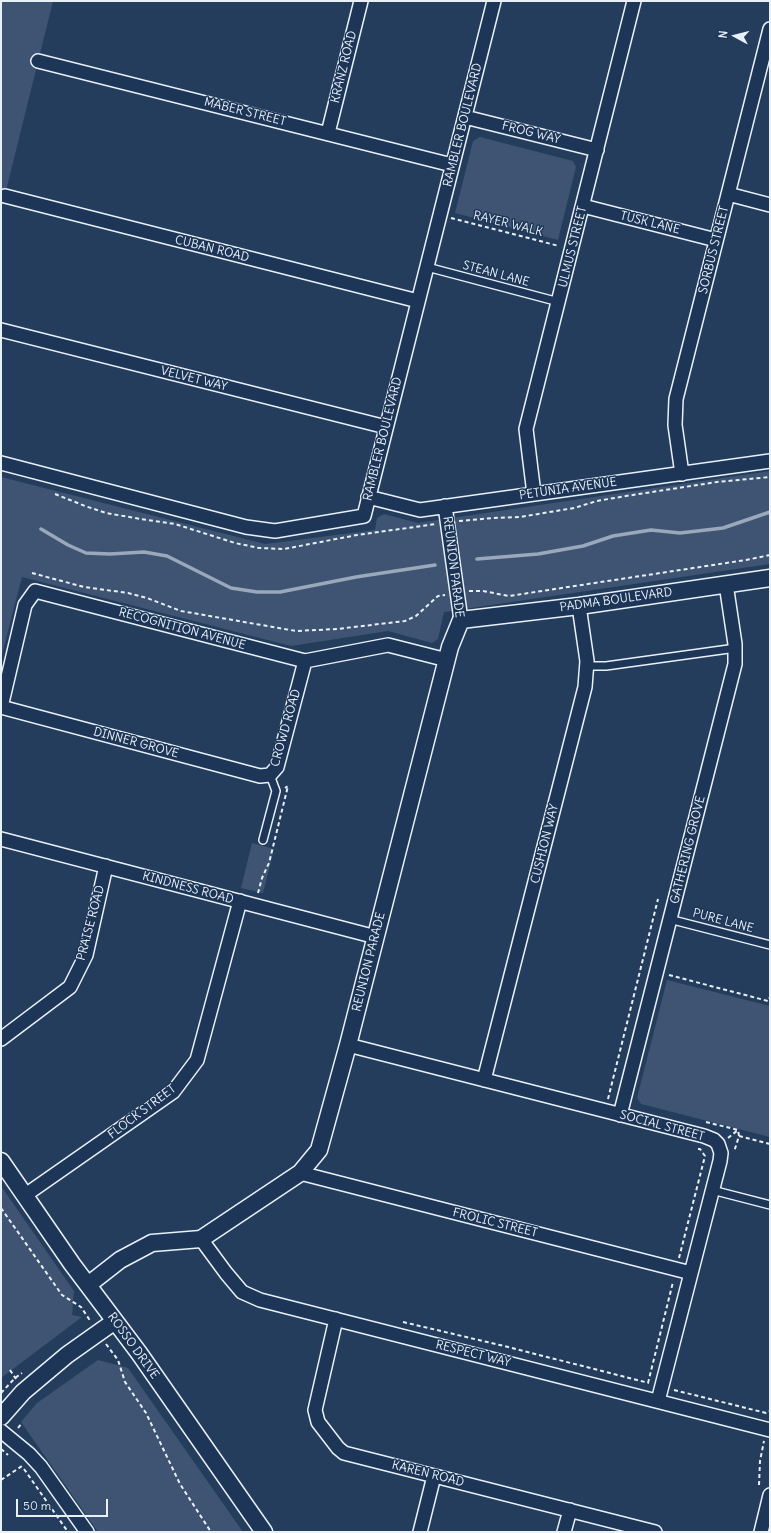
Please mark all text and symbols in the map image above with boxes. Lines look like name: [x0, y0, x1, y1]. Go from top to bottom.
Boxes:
north arrow: [715, 16, 755, 56]
street label: KRANZ ROAD: [328, 29, 360, 105]
text: N: [716, 30, 731, 39]
street label: RAMBLER BOULEVARD: [441, 62, 485, 188]
street label: MABER STREET: [203, 95, 287, 129]
street label: FROG WAY: [500, 119, 562, 147]
street label: ULMUS STREET: [556, 205, 590, 289]
street label: SORBUS STREET: [696, 205, 732, 295]
street label: RAYER WALK: [472, 208, 544, 240]
street label: TUSK LANE: [619, 209, 681, 237]
street label: CUBAN ROAD: [173, 233, 251, 265]
street label: STEAN LANE: [461, 258, 531, 290]
street label: VELVET WAY: [159, 364, 229, 394]
street label: RAMBLER BOULEVARD: [361, 376, 405, 502]
street label: PETUNIA AVENUE: [518, 475, 618, 503]
street label: REUNION PARADE: [440, 515, 466, 619]
street label: PADMA BOULEVARD: [559, 585, 673, 615]
street label: RECOGNITION AVENUE: [117, 605, 247, 653]
street label: CROWD ROAD: [268, 688, 304, 768]
street label: DINNER GROVE: [92, 725, 180, 761]
street label: GATHERING GROVE: [668, 795, 708, 905]
street label: CUSHION WAY: [528, 803, 562, 885]
street label: KINDNESS ROAD: [141, 869, 235, 907]
street label: PRAISE ROAD: [74, 884, 108, 962]
street label: PURE LANE: [691, 906, 755, 936]
street label: REUNION PARADE: [350, 911, 388, 1013]
street label: FLOCK STREET: [105, 1082, 179, 1142]
street label: SOCIAL STREET: [618, 1108, 706, 1144]
street label: FROLIC STREET: [451, 1206, 539, 1240]
street label: ROSSO DRIVE: [104, 1310, 162, 1382]
street label: RESPECT WAY: [434, 1338, 512, 1370]
street label: KAREN ROAD: [390, 1458, 466, 1490]
scale bar: [18, 1491, 110, 1517]
text: 50 m: [23, 1498, 51, 1513]

